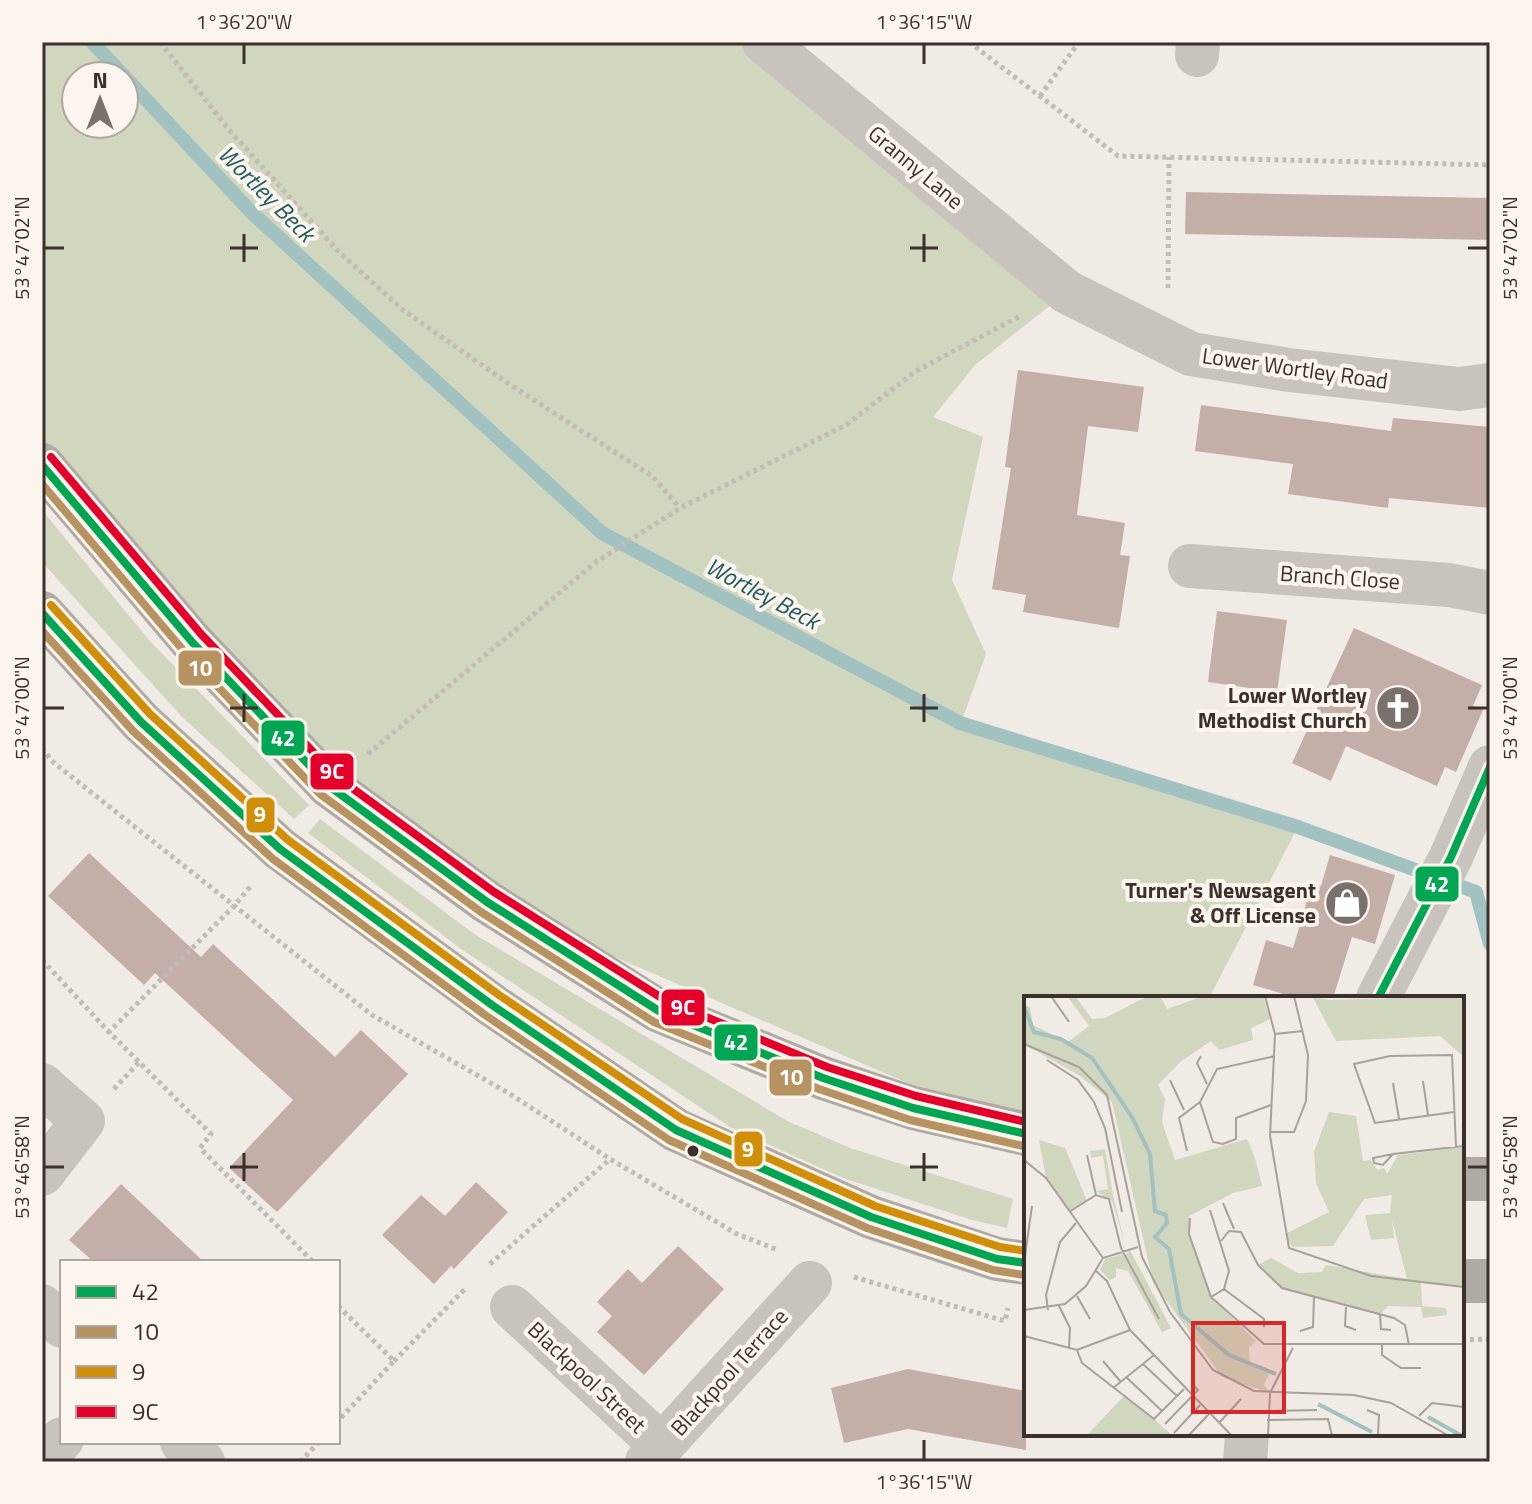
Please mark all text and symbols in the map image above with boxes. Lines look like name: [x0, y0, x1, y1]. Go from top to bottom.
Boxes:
text: 1°36'20"W: [196, 6, 293, 37]
text: 1°36'15"W: [876, 6, 973, 37]
north arrow: [60, 60, 140, 140]
text: N: [92, 63, 108, 97]
street label: Granny Lane: [861, 117, 971, 217]
water label: Wortley Beck: [210, 136, 326, 252]
text: 53°47'02"N: [6, 196, 37, 300]
text: 53°47'02"N: [1494, 196, 1525, 300]
street label: Lower Wortley Road: [1200, 338, 1390, 398]
water label: Wortley Beck: [700, 548, 829, 640]
street label: Branch Close: [1279, 556, 1401, 598]
line badge: 10: [177, 649, 223, 687]
text: 10: [188, 651, 212, 685]
text: 53°47'00"N: [6, 656, 37, 760]
text: 53°47'00"N: [1494, 656, 1525, 760]
place label: Lower Wortley Methodist Church: [1198, 678, 1367, 737]
church icon: Lower Wortley Methodist Church: [1374, 684, 1422, 732]
line badge: 42: [260, 719, 306, 757]
text: 42: [271, 721, 295, 755]
line badge: 9C: [309, 752, 355, 791]
text: 9C: [320, 754, 344, 788]
line badge: 9: [245, 796, 276, 834]
text: 9: [254, 797, 266, 831]
line badge: 42: [1414, 865, 1460, 903]
text: 42: [1425, 867, 1449, 901]
place label: Turner's Newsagent & Off License: [1125, 873, 1316, 932]
shop icon: Turner's Newsagent & Off License: [1323, 879, 1371, 927]
line badge: 9C: [660, 988, 706, 1027]
text: 9C: [671, 990, 695, 1024]
inset map: [1024, 996, 1464, 1436]
line badge: 42: [713, 1023, 759, 1062]
text: 42: [724, 1025, 748, 1059]
line badge: 10: [768, 1058, 813, 1097]
text: 10: [779, 1060, 803, 1094]
text: 53°46'58"N: [6, 1115, 37, 1219]
text: 53°46'58"N: [1494, 1115, 1525, 1219]
line badge: 9: [733, 1130, 764, 1168]
text: 9: [742, 1132, 754, 1166]
unlabelled marker: [685, 1143, 701, 1159]
legend: [60, 1260, 340, 1444]
text: 42: [132, 1273, 159, 1309]
street label: Blackpool Terrace: [662, 1300, 796, 1444]
text: 10: [132, 1313, 159, 1349]
street label: Blackpool Street: [520, 1313, 654, 1441]
text: 9: [132, 1353, 145, 1389]
text: 9C: [132, 1393, 159, 1429]
text: 1°36'15"W: [876, 1466, 973, 1497]

